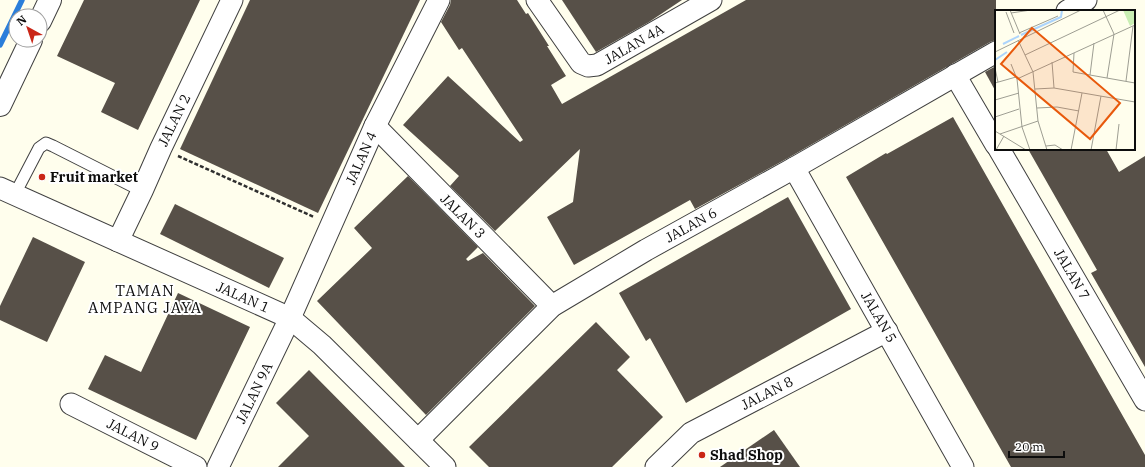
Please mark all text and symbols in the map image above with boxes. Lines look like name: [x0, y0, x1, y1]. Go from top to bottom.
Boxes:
north arrow: [8, 8, 48, 48]
inset map: [995, 10, 1135, 150]
text: N: [14, 12, 30, 28]
street label: JALAN 4A: [601, 20, 667, 68]
street label: JALAN 2: [154, 91, 194, 149]
street label: JALAN 4: [341, 129, 381, 187]
place label: Fruit market: [50, 168, 138, 186]
marker: Fruit market: [37, 172, 47, 182]
street label: JALAN 3: [437, 190, 489, 242]
street label: JALAN 6: [662, 203, 720, 247]
street label: JALAN 7: [1050, 245, 1094, 303]
street label: JALAN 1: [214, 277, 272, 317]
district label: TAMAN AMPANG JAYA: [88, 281, 202, 317]
street label: JALAN 5: [857, 288, 901, 346]
street label: JALAN 9A: [231, 359, 277, 427]
street label: JALAN 8: [738, 372, 796, 414]
street label: JALAN 9: [104, 414, 162, 456]
scale bar: [1009, 433, 1064, 459]
text: 20 m: [1015, 439, 1044, 454]
place label: Shad Shop: [710, 446, 783, 464]
marker: Shad Shop: [697, 450, 707, 460]

